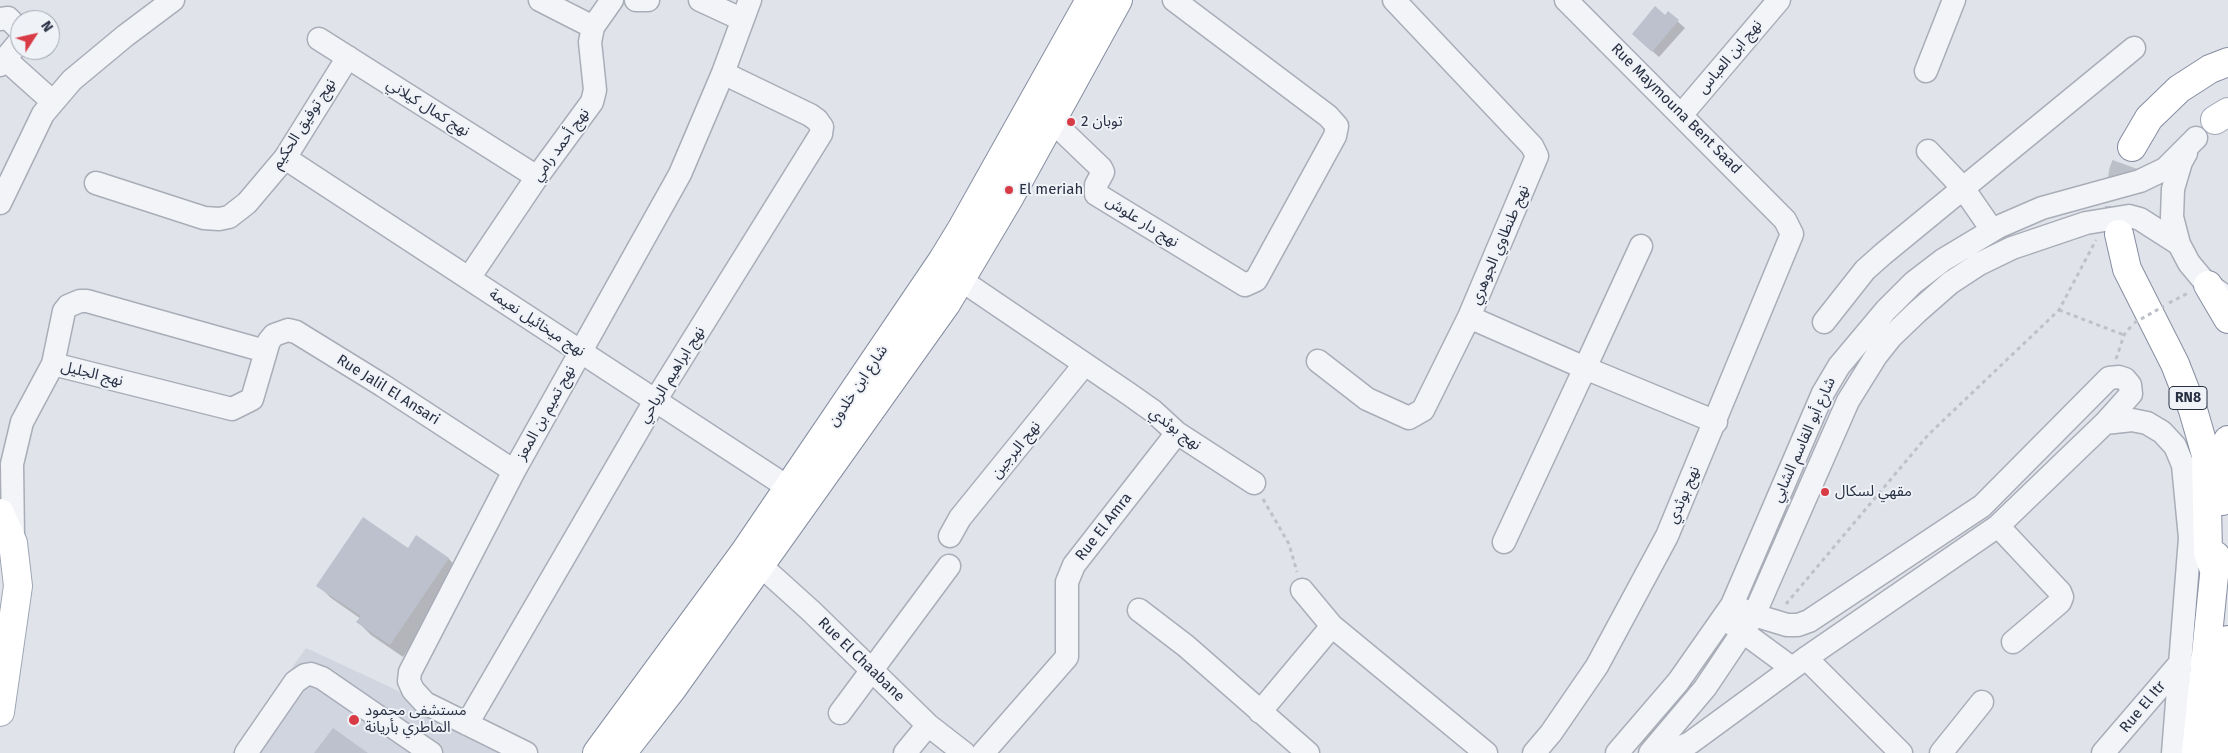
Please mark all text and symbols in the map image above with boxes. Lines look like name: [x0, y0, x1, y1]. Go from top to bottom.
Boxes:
north arrow: [10, 10, 60, 60]
street label: نهج ابن العباس: [1694, 16, 1766, 98]
text: N: [37, 18, 57, 35]
street label: Rue Maymouna Bent Saad: [1607, 40, 1745, 178]
street label: نهج توفيق الحكيم: [268, 75, 340, 173]
street label: نهج كمال كيلاني: [383, 75, 473, 141]
street label: نهج أحمد رامي: [528, 105, 594, 185]
place label: توبان 2: [1081, 113, 1123, 131]
marker: توبان 2: [1065, 116, 1077, 128]
place label: El meriah: [1019, 181, 1083, 199]
street label: نهج طنطاوي الجوهري: [1467, 183, 1533, 307]
marker: El meriah: [1003, 184, 1015, 196]
street label: نهج دار علوش: [1102, 192, 1182, 252]
street label: نهج ميخائيل نعيمة: [486, 285, 588, 361]
street label: نهج ابراهيم الرياحي: [635, 323, 709, 427]
street label: شارع ابن خلدون: [824, 342, 892, 430]
street label: Rue Jalil El Ansari: [333, 351, 443, 429]
street label: نهج الجليل: [59, 358, 125, 390]
street label: نهج تميم بن المعز: [513, 363, 579, 463]
street label: شارع أبو القاسم الشابي: [1768, 375, 1840, 505]
road number: RN8: [2169, 386, 2207, 409]
street label: نهج بوثدي: [1145, 404, 1205, 454]
street label: نهج البرجين: [987, 418, 1045, 482]
street label: نهج بوثدي: [1664, 464, 1704, 526]
place label: مقهي لسكال: [1835, 483, 1912, 501]
marker: مقهي لسكال: [1819, 486, 1831, 498]
street label: Rue El Amra: [1072, 489, 1136, 565]
street label: Rue El Chaabane: [814, 614, 908, 706]
street label: Rue El Itr: [2116, 678, 2170, 736]
place label: مستشفى محمود الماطري بأريانة: [365, 702, 467, 737]
marker: مستشفى محمود الماطري بأريانة: [347, 713, 361, 727]

